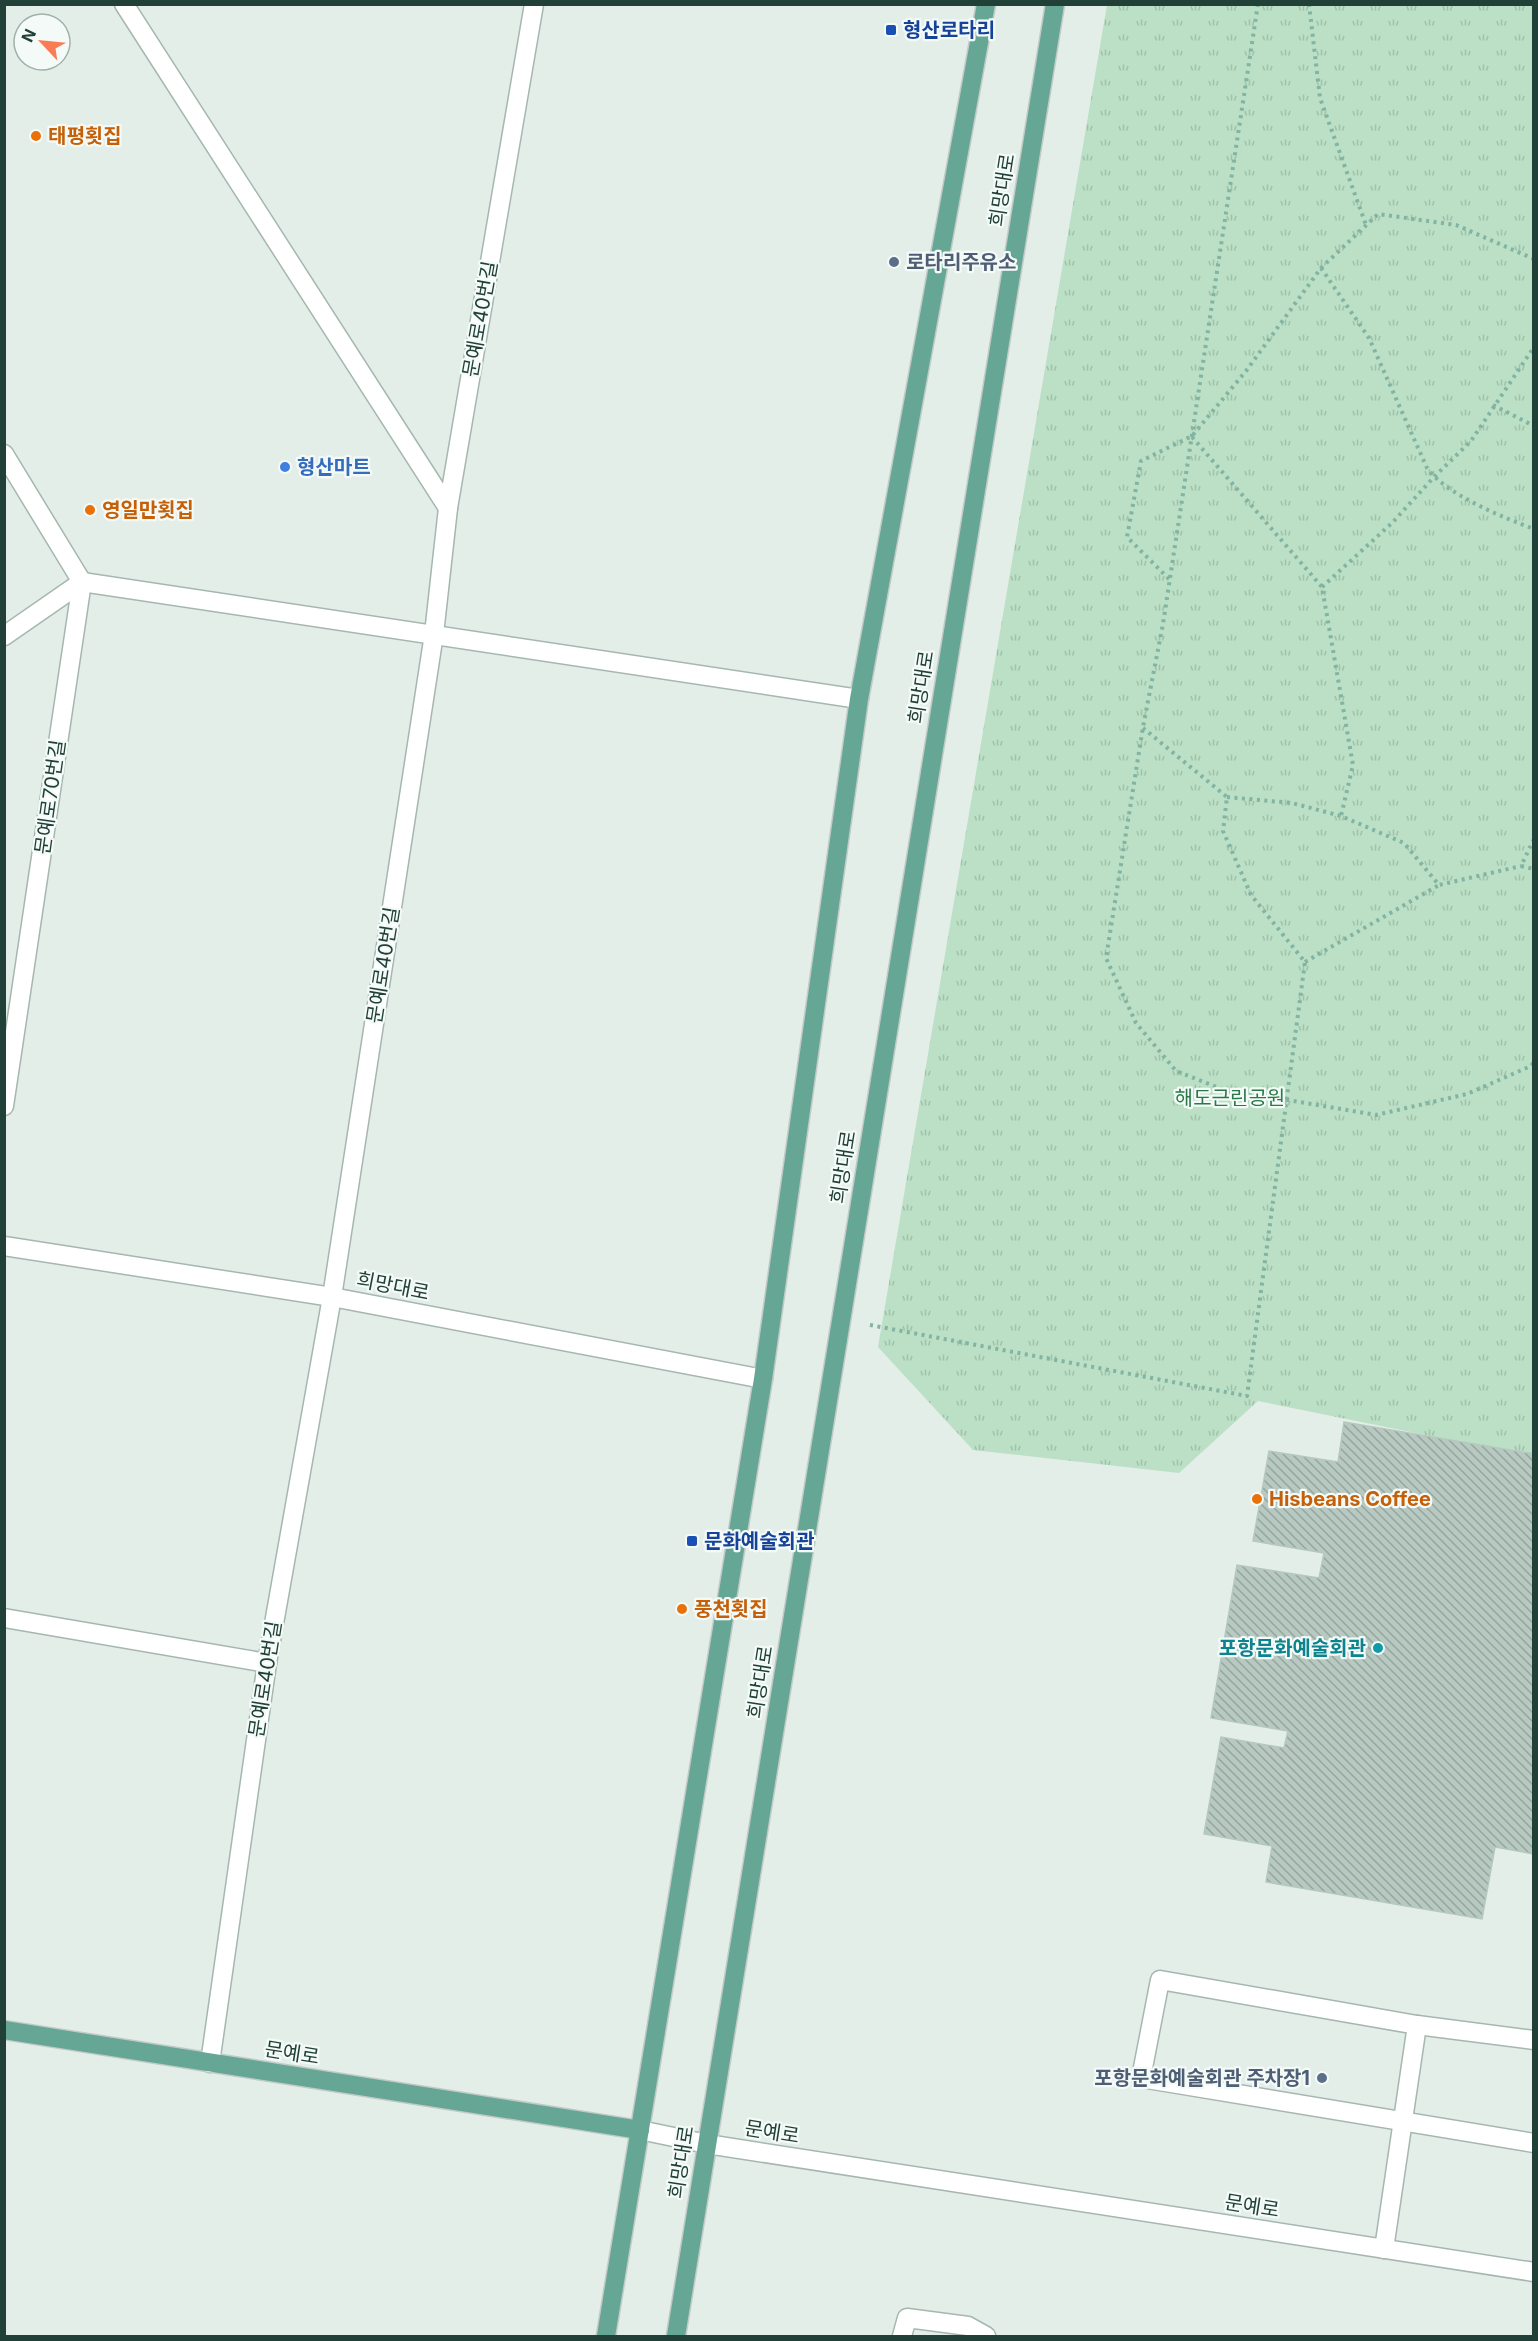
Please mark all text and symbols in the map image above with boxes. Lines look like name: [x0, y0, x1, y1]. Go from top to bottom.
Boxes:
north arrow: [12, 12, 72, 72]
place label: 형산로타리: [903, 18, 995, 42]
marker: 형산로타리: [884, 23, 898, 37]
text: N: [17, 26, 40, 45]
place label: 태평횟집: [48, 124, 122, 148]
marker: 태평횟집: [29, 129, 43, 143]
street label: 희망대로: [984, 152, 1020, 228]
place label: 로타리주유소: [906, 250, 1016, 274]
marker: 로타리주유소: [887, 255, 901, 269]
street label: 문예로40번길: [458, 259, 502, 379]
place label: 형산마트: [297, 455, 371, 479]
marker: 형산마트: [278, 460, 292, 474]
place label: 영일만횟집: [102, 498, 194, 522]
marker: 영일만횟집: [83, 503, 97, 517]
street label: 희망대로: [903, 649, 939, 725]
street label: 문예로70번길: [30, 738, 70, 856]
street label: 문예로40번길: [362, 905, 404, 1025]
park label: 해도근린공원: [1175, 1086, 1285, 1110]
street label: 희망대로: [825, 1129, 861, 1205]
street label: 희망대로: [355, 1267, 431, 1305]
place label: Hisbeans Coffee: [1269, 1487, 1431, 1511]
marker: Hisbeans Coffee: [1250, 1492, 1264, 1506]
place label: 문화예술회관: [704, 1529, 815, 1553]
marker: 문화예술회관: [685, 1534, 699, 1548]
place label: 풍천횟집: [694, 1597, 768, 1621]
marker: 풍천횟집: [675, 1602, 689, 1616]
street label: 문예로40번길: [244, 1619, 286, 1739]
place label: 포항문화예술회관: [1219, 1636, 1367, 1660]
marker: 포항문화예술회관: [1371, 1641, 1385, 1655]
street label: 희망대로: [742, 1644, 778, 1720]
street label: 문예로: [263, 2037, 321, 2069]
place label: 포항문화예술회관 주차장1: [1094, 2066, 1310, 2090]
marker: 포항문화예술회관 주차장1: [1315, 2071, 1329, 2085]
street label: 문예로: [743, 2116, 801, 2148]
street label: 희망대로: [663, 2124, 699, 2200]
street label: 문예로: [1223, 2190, 1281, 2222]

